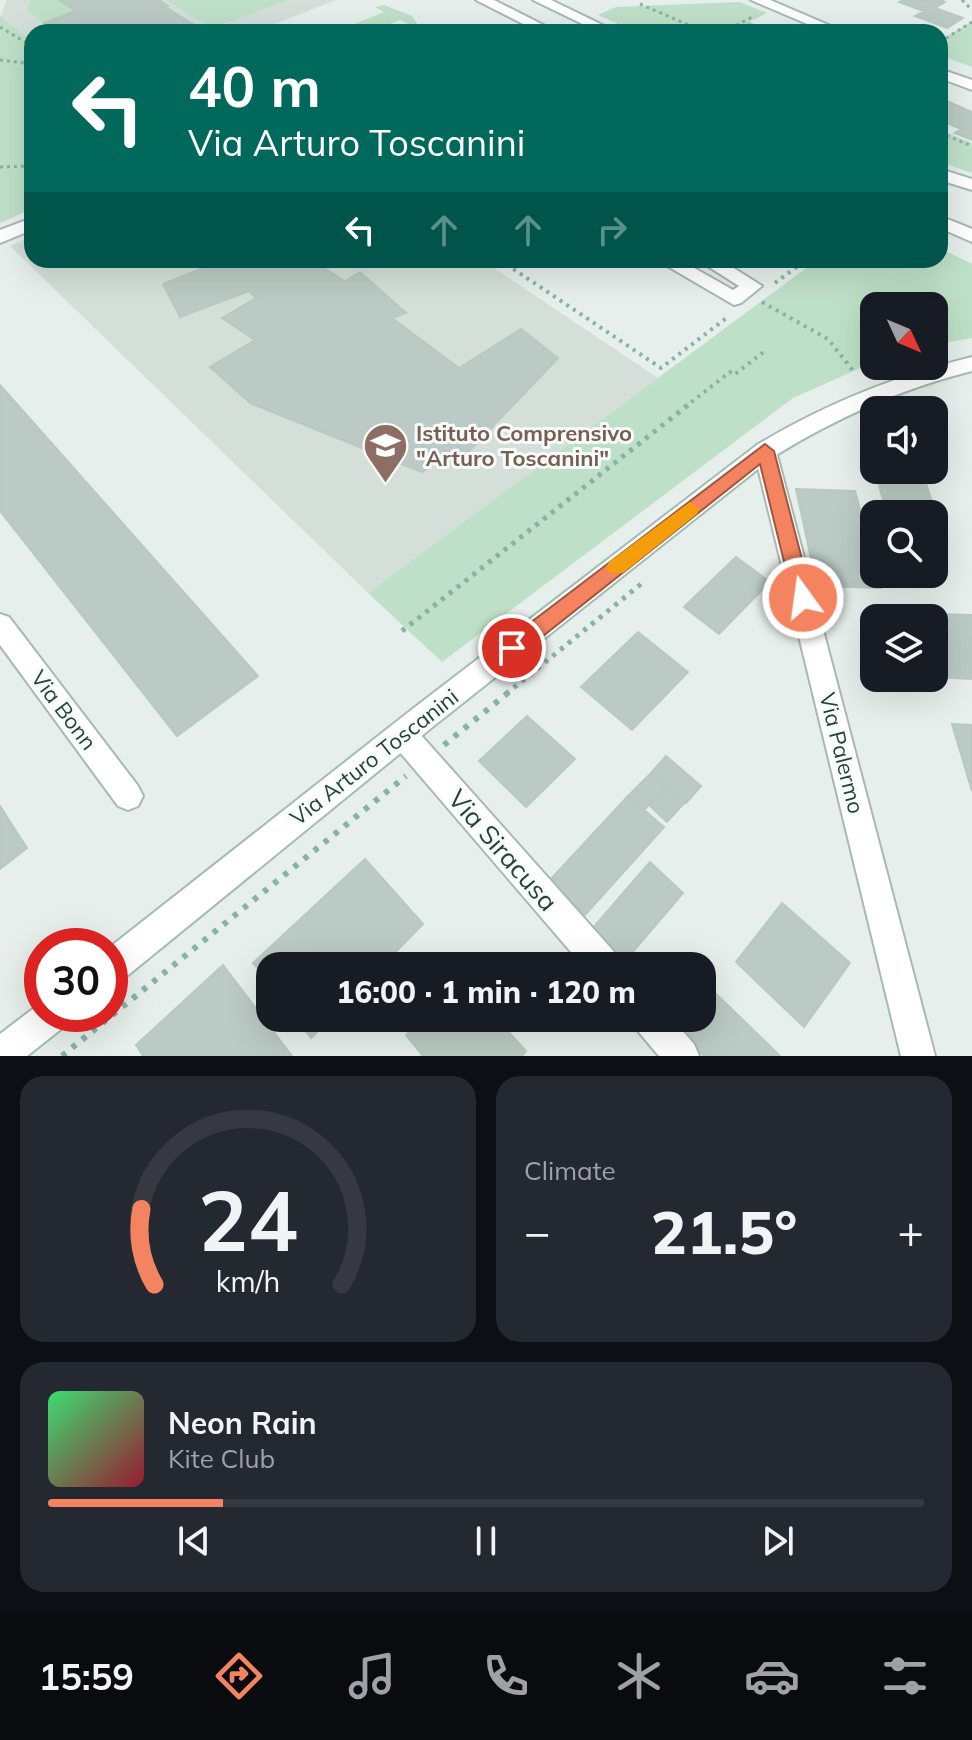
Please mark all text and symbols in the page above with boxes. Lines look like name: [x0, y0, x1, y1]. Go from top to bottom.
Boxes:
text: 40 m: [188, 51, 321, 121]
icon: left: [56, 56, 160, 160]
text: Via Arturo Toscanini: [188, 120, 525, 165]
icon: left: [338, 208, 382, 252]
icon: ahead: [422, 208, 466, 252]
icon: ahead: [506, 208, 550, 252]
icon: right: [590, 208, 634, 252]
north arrow: [860, 292, 948, 380]
map controls: [860, 292, 948, 692]
button: sound: [860, 396, 948, 484]
place label: Istituto Comprensivo "Arturo Toscanini": [416, 419, 632, 472]
school or university icon: Istituto Comprensivo "Arturo Toscanini": [361, 422, 409, 485]
button: search: [860, 500, 948, 588]
position arrow: [761, 556, 845, 640]
button: layers: [860, 604, 948, 692]
pin: [478, 614, 546, 682]
icon: arrive: [490, 626, 534, 670]
street label: Via Bonn: [25, 665, 103, 755]
street label: Via Arturo Toscanini: [284, 683, 464, 831]
street label: Via Palermo: [813, 690, 871, 816]
street label: Via Siracusa: [441, 782, 565, 918]
speed limit sign: 30: [24, 928, 128, 1032]
text: 16:00 · 1 min · 120 m: [336, 973, 636, 1011]
text: Climate: [524, 1154, 616, 1187]
text: 24: [198, 1167, 298, 1272]
text: 21.5°: [651, 1194, 797, 1269]
text: −: [524, 1204, 550, 1259]
text: +: [898, 1204, 924, 1259]
text: km/h: [216, 1263, 280, 1299]
text: Neon Rain: [168, 1404, 317, 1442]
text: Kite Club: [168, 1442, 275, 1475]
icon: previous: [172, 1519, 216, 1563]
icon: pause: [464, 1519, 508, 1563]
icon: next: [756, 1519, 800, 1563]
icon: directions: [211, 1648, 267, 1704]
icon: music: [344, 1648, 400, 1704]
icon: phone: [478, 1648, 534, 1704]
icon: climate: [611, 1648, 667, 1704]
icon: car: [744, 1648, 800, 1704]
icon: filters: [877, 1648, 933, 1704]
text: 15:59: [39, 1654, 134, 1699]

